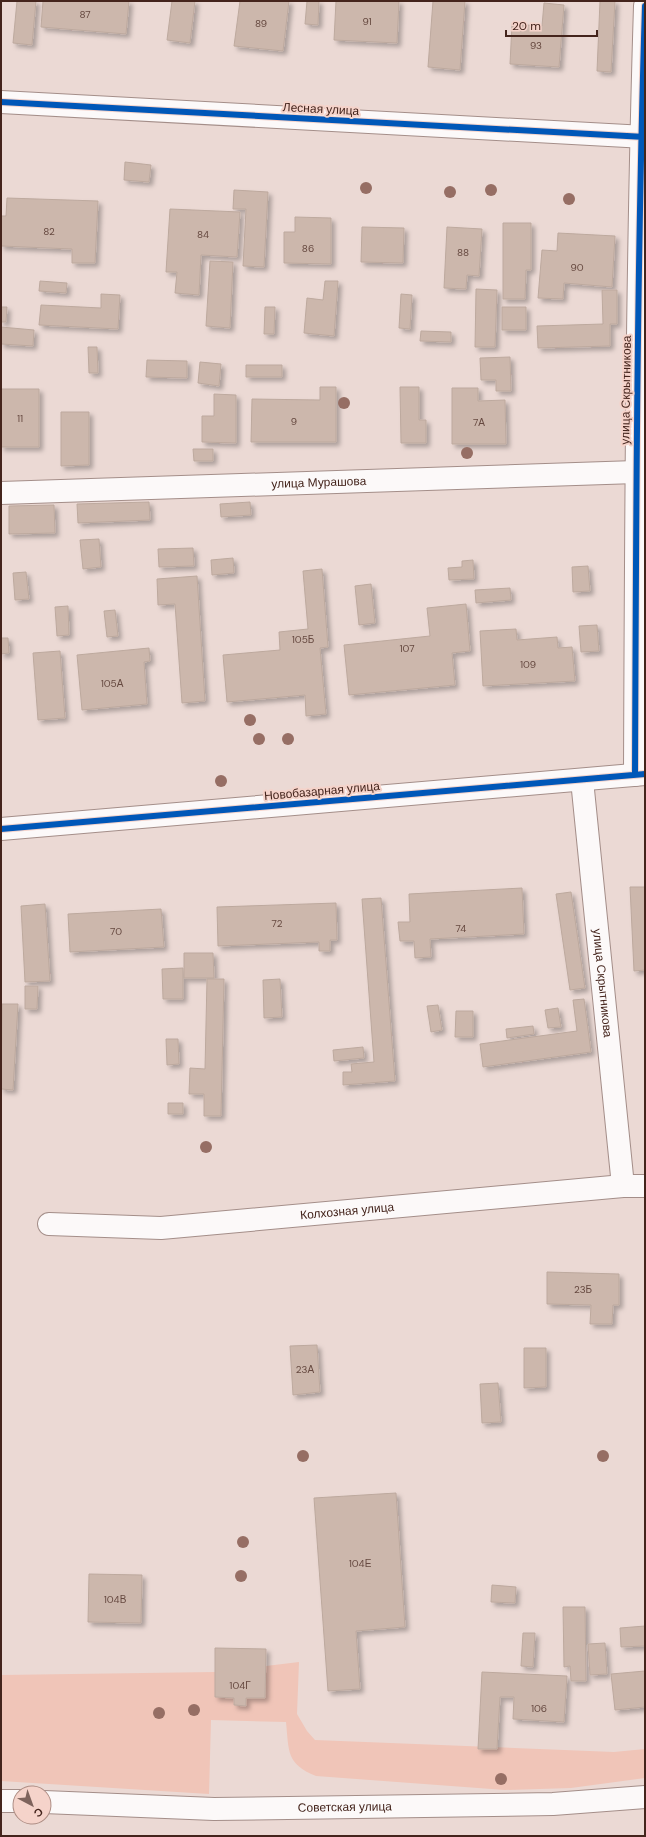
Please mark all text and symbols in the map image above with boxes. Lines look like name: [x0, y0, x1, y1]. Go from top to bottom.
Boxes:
house number: 87: [79, 8, 91, 21]
scale bar: [506, 12, 597, 38]
house number: 91: [362, 15, 372, 28]
house number: 89: [255, 17, 267, 30]
text: 20 m: [512, 18, 541, 34]
house number: 93: [530, 39, 542, 52]
street label: Лесная улица: [282, 99, 360, 119]
house number: 82: [43, 225, 55, 238]
house number: 84: [197, 228, 209, 241]
house number: 86: [302, 242, 314, 255]
house number: 88: [457, 246, 469, 259]
house number: 90: [570, 261, 584, 274]
street label: улица Скрытникова: [617, 335, 635, 445]
house number: 11: [17, 412, 23, 425]
house number: 9: [291, 415, 297, 428]
house number: 7А: [473, 416, 485, 429]
street label: улица Мурашова: [271, 473, 367, 492]
house number: 105Б: [292, 633, 315, 646]
house number: 107: [399, 642, 415, 655]
house number: 109: [520, 658, 536, 671]
house number: 105А: [101, 677, 124, 690]
street label: Новобазарная улица: [263, 778, 381, 804]
house number: 72: [272, 917, 283, 930]
house number: 74: [456, 922, 466, 935]
house number: 70: [110, 925, 122, 938]
street label: улица Скрытникова: [589, 928, 616, 1038]
street label: Колхозная улица: [299, 1199, 395, 1223]
house number: 23Б: [574, 1283, 593, 1296]
house number: 23А: [296, 1363, 314, 1376]
house number: 104Е: [349, 1557, 372, 1570]
house number: 104В: [104, 1593, 127, 1606]
house number: 104Г: [229, 1679, 251, 1692]
house number: 106: [531, 1702, 547, 1715]
north arrow: [12, 1785, 52, 1825]
street label: Советская улица: [298, 1798, 392, 1816]
text: С: [31, 1805, 46, 1820]

